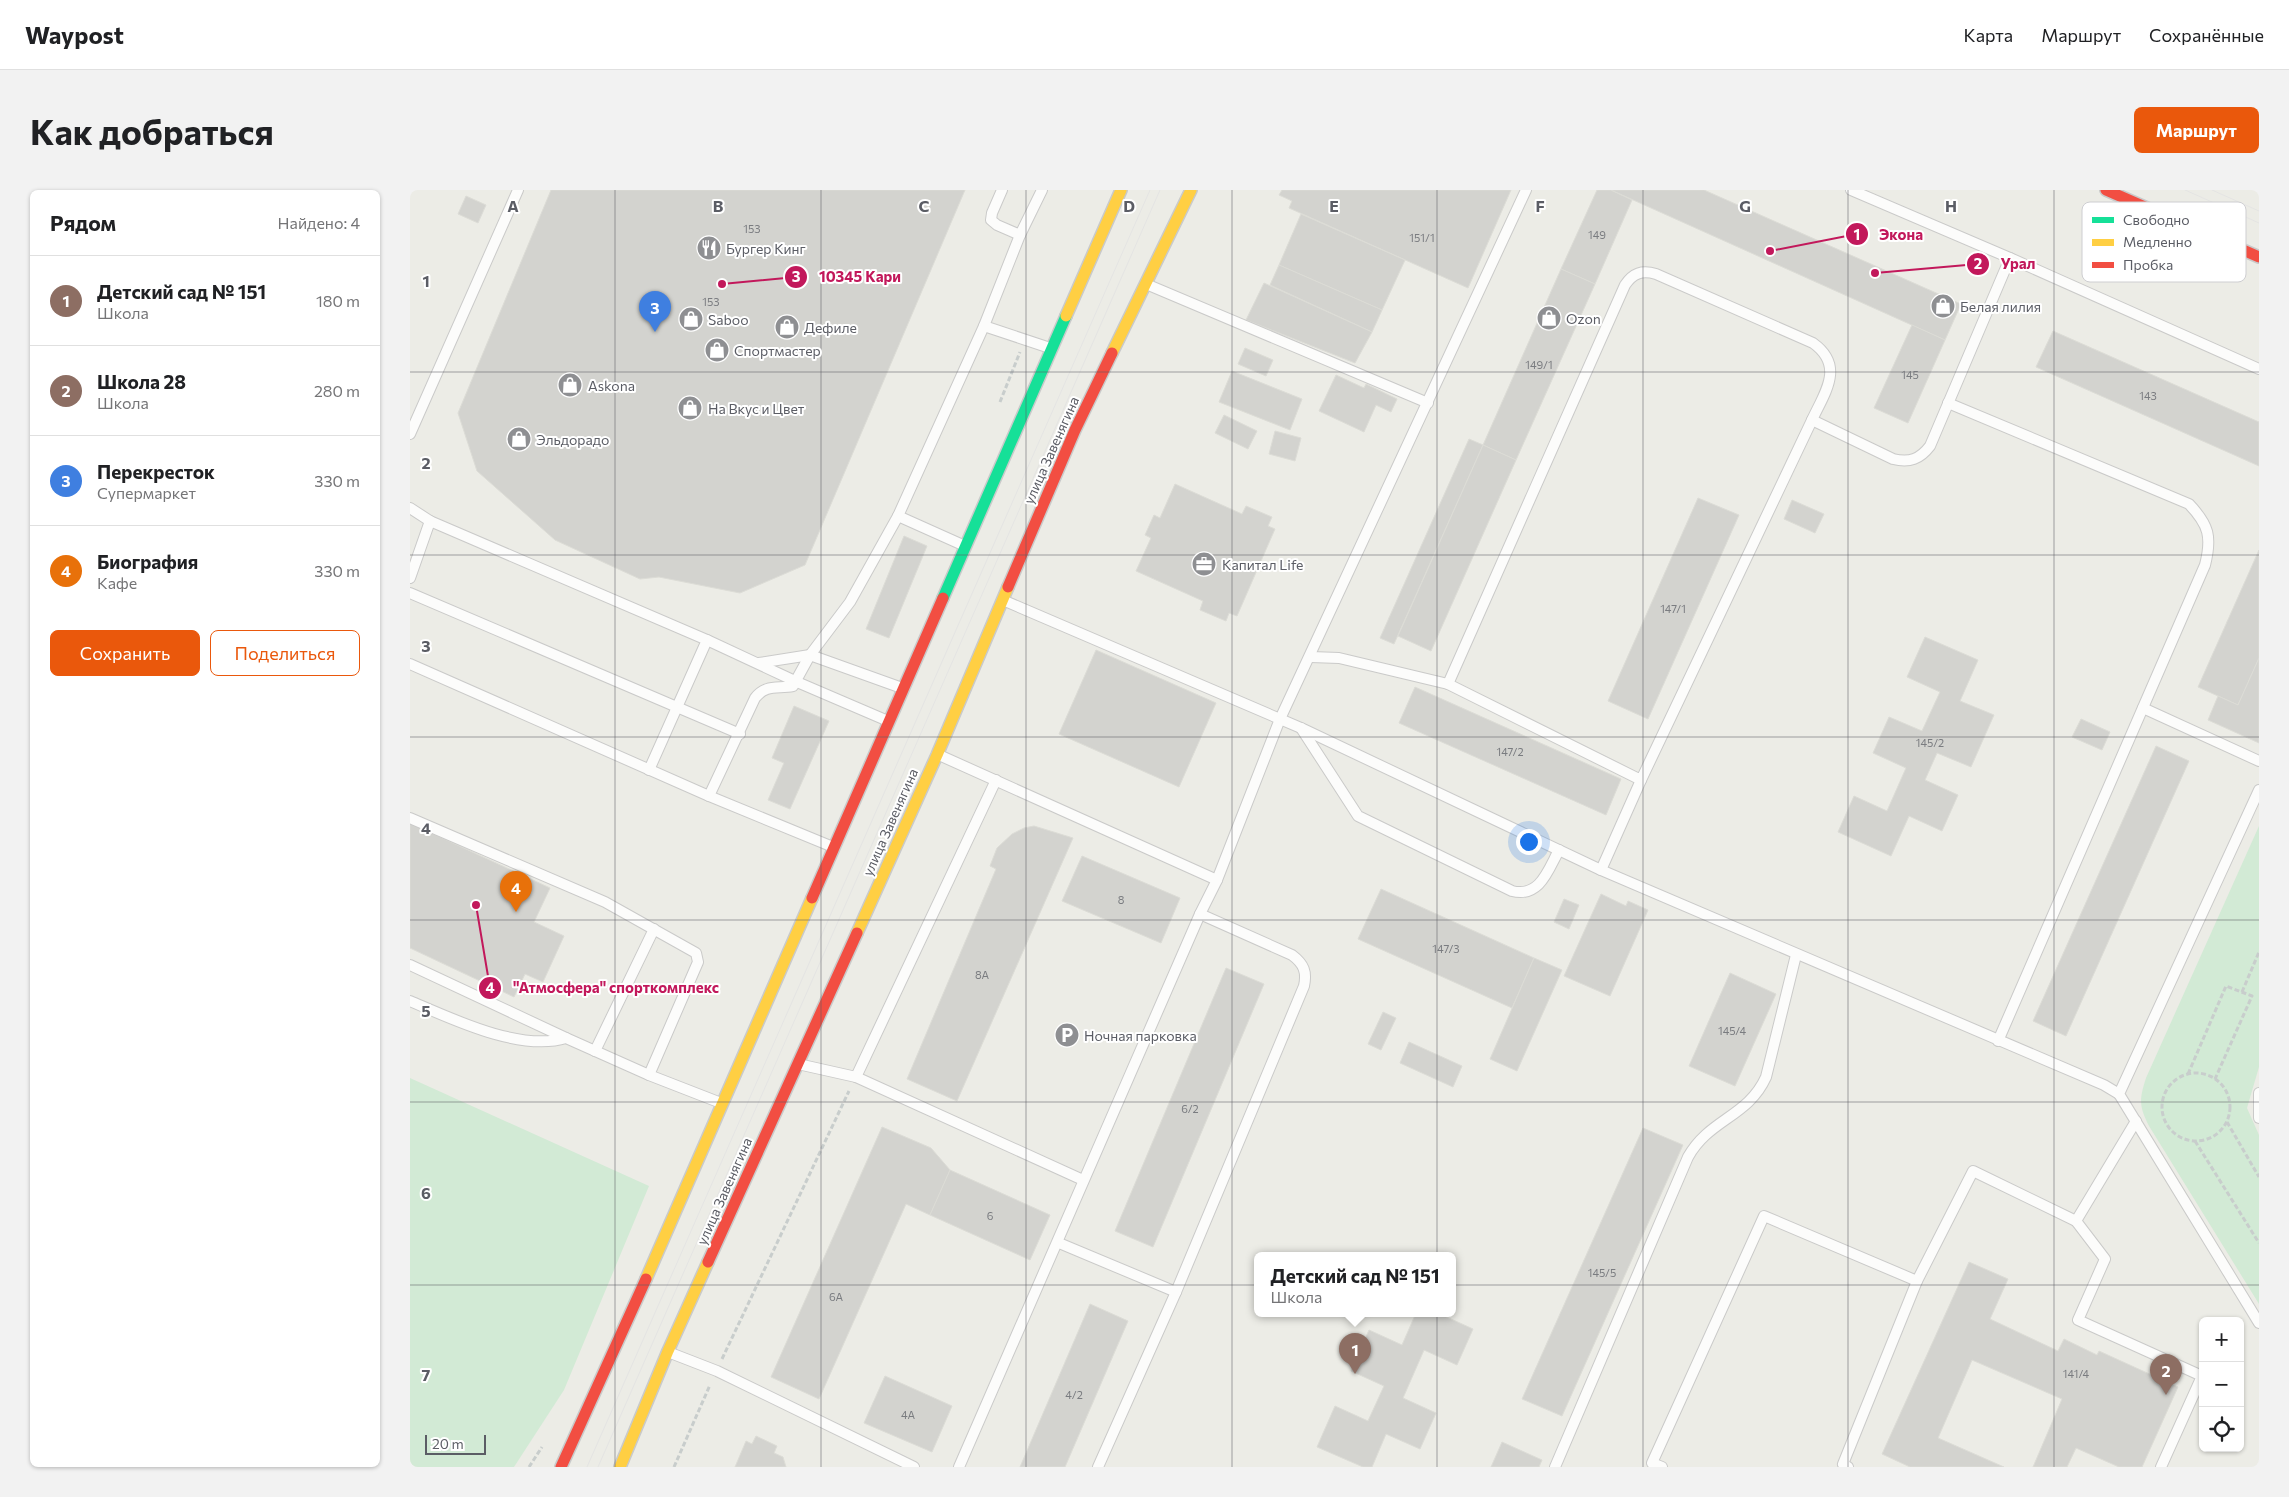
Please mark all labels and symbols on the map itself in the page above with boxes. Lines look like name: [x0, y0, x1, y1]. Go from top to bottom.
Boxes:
text: A: [507, 196, 519, 215]
text: B: [713, 196, 724, 215]
text: C: [919, 196, 930, 215]
text: D: [1123, 196, 1135, 215]
text: E: [1329, 196, 1339, 215]
text: F: [1535, 196, 1545, 215]
text: G: [1739, 196, 1751, 215]
text: H: [1945, 196, 1957, 215]
legend: [2082, 202, 2246, 282]
text: Свободно: [2123, 211, 2190, 228]
callout: Экона: [1844, 219, 1933, 249]
house number: 153: [743, 222, 761, 235]
text: 1: [1854, 225, 1860, 243]
text: Экона: [1879, 225, 1923, 243]
house number: 149: [1588, 228, 1606, 241]
house number: 151/1: [1409, 231, 1435, 244]
text: Медленно: [2123, 233, 2192, 250]
restaurant icon: Бургер Кинг: [696, 235, 722, 261]
place label: Бургер Кинг: [726, 240, 806, 257]
callout: Урал: [1966, 249, 2046, 279]
text: 2: [1974, 254, 1982, 272]
text: Урал: [2000, 254, 2036, 272]
text: Пробка: [2123, 256, 2173, 273]
callout: 10345 Кари: [784, 262, 911, 292]
text: 3: [792, 267, 801, 285]
text: 10345 Кари: [819, 267, 901, 285]
text: 1: [422, 271, 430, 290]
pin: 3: [639, 291, 671, 332]
shop icon: Белая лилия: [1930, 293, 1956, 319]
house number: 153: [702, 295, 720, 308]
place label: Белая лилия: [1960, 298, 2041, 315]
shop icon: Ozon: [1536, 305, 1562, 331]
shop icon: Saboo: [678, 306, 704, 332]
place label: Ozon: [1566, 310, 1601, 327]
place label: Saboo: [708, 311, 749, 328]
shop icon: Дефиле: [774, 314, 800, 340]
place label: Дефиле: [804, 319, 857, 336]
shop icon: Спортмастер: [704, 337, 730, 363]
place label: Спортмастер: [734, 342, 821, 359]
house number: 149/1: [1525, 358, 1553, 371]
house number: 145: [1901, 368, 1919, 381]
shop icon: Askona: [557, 372, 583, 398]
place label: Askona: [588, 377, 635, 394]
house number: 143: [2139, 389, 2157, 402]
street label: улица Завенягина: [1020, 394, 1082, 506]
shop icon: На Вкус и Цвет: [677, 395, 703, 421]
place label: На Вкус и Цвет: [708, 400, 805, 417]
shop icon: Эльдорадо: [506, 426, 532, 452]
place label: Эльдорадо: [536, 431, 609, 448]
text: 2: [421, 453, 431, 472]
office icon: Капитал Life: [1191, 551, 1217, 577]
place label: Капитал Life: [1222, 556, 1303, 573]
house number: 147/1: [1660, 602, 1686, 615]
text: 3: [421, 636, 431, 655]
house number: 145/2: [1916, 736, 1944, 749]
house number: 147/2: [1496, 745, 1524, 758]
street label: улица Завенягина: [859, 766, 921, 878]
text: 4: [421, 818, 431, 837]
your location: [1516, 829, 1542, 855]
pin: 4: [500, 871, 532, 912]
house number: 8: [1118, 893, 1125, 906]
house number: 147/3: [1432, 942, 1460, 955]
house number: 8А: [975, 968, 989, 981]
callout: "Атмосфера" спорткомплекс: [478, 973, 729, 1003]
text: 4: [485, 978, 495, 996]
text: "Атмосфера" спорткомплекс: [513, 978, 719, 996]
text: 5: [421, 1001, 431, 1020]
parking icon: Ночная парковка: [1054, 1022, 1080, 1048]
house number: 145/4: [1718, 1024, 1746, 1037]
place label: Ночная парковка: [1084, 1027, 1197, 1044]
house number: 6/2: [1181, 1102, 1199, 1115]
street label: улица Завенягина: [693, 1135, 755, 1247]
text: 6: [421, 1183, 431, 1202]
house number: 6: [987, 1209, 994, 1222]
house number: 145/5: [1588, 1266, 1616, 1279]
house number: 6А: [829, 1290, 843, 1303]
pin: 1: [1339, 1333, 1371, 1374]
pin: 2: [2150, 1354, 2182, 1395]
text: 7: [422, 1365, 431, 1384]
house number: 141/4: [2063, 1367, 2090, 1380]
house number: 4/2: [1065, 1388, 1083, 1401]
house number: 4А: [901, 1408, 915, 1421]
scale bar: [425, 1432, 486, 1455]

